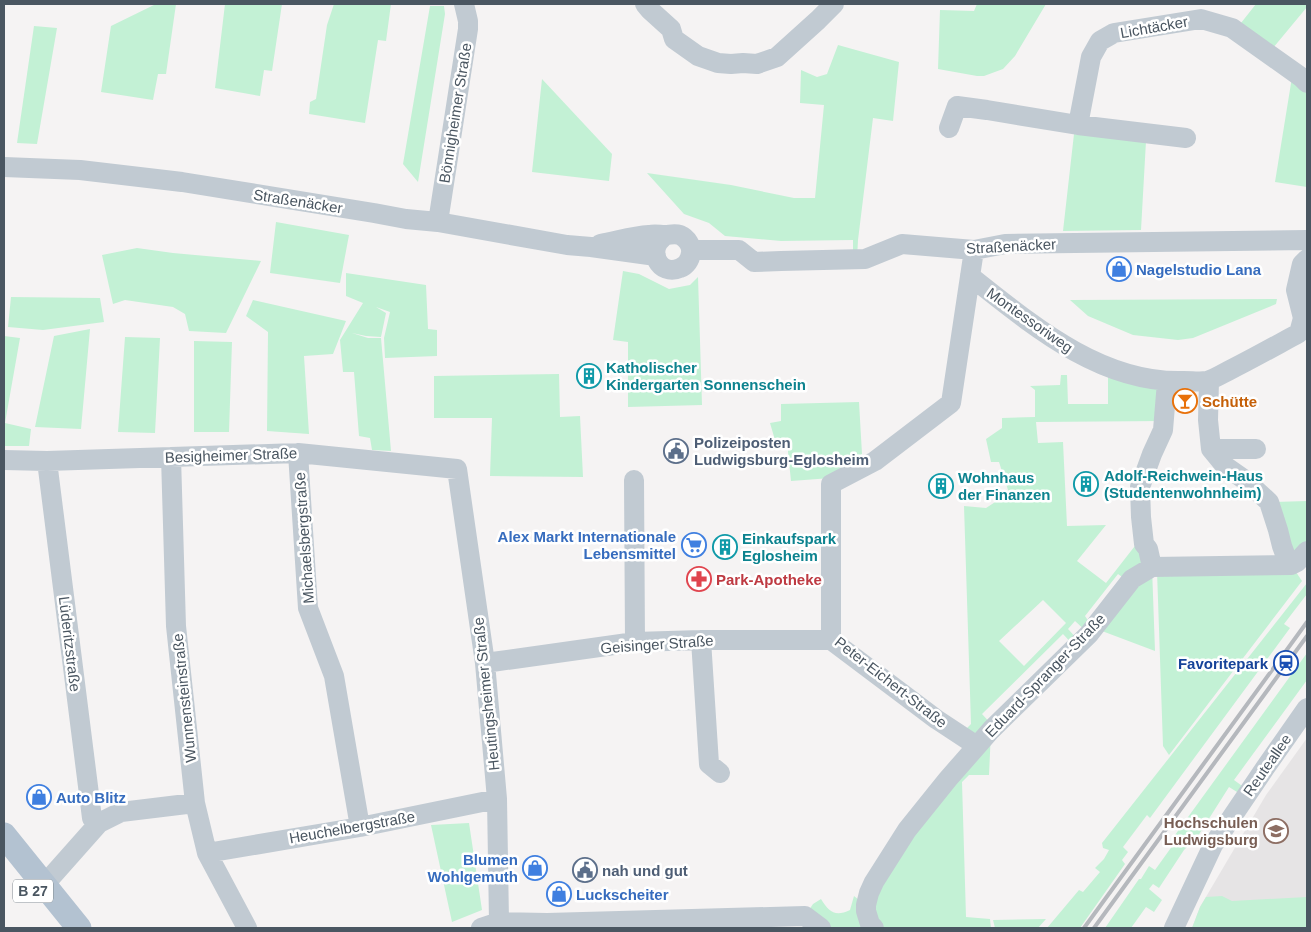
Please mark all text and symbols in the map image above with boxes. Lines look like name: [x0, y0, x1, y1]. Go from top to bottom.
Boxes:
street label: Lichtäcker: [1119, 13, 1189, 41]
street label: Bönnigheimer Straße: [436, 42, 474, 184]
street label: Straßenäcker: [252, 186, 344, 216]
street label: Straßenäcker: [966, 235, 1056, 257]
shop icon: Nagelstudio Lana: [1106, 256, 1132, 282]
place label: Nagelstudio Lana: [1136, 261, 1262, 278]
street label: Montessoriweg: [984, 284, 1076, 356]
place label: Katholischer Kindergarten Sonnenschein: [606, 359, 806, 393]
building icon: Katholischer Kindergarten Sonnenschein: [576, 363, 602, 389]
bar icon: Schütte: [1172, 388, 1198, 414]
place label: Schütte: [1202, 393, 1257, 410]
place label: Polizeiposten Ludwigsburg-Eglosheim: [694, 434, 869, 468]
public building icon: Polizeiposten Ludwigsburg-Eglosheim: [663, 438, 689, 464]
street label: Besigheimer Straße: [164, 444, 298, 466]
place label: Adolf-Reichwein-Haus (Studentenwohnheim): [1104, 467, 1263, 501]
place label: Wohnhaus der Finanzen: [958, 469, 1051, 503]
building icon: Adolf-Reichwein-Haus (Studentenwohnheim): [1073, 471, 1099, 497]
street label: Michaelsbergstraße: [291, 472, 317, 604]
building icon: Wohnhaus der Finanzen: [928, 473, 954, 499]
place label: Alex Markt Internationale Lebensmittel: [498, 528, 676, 562]
place label: Einkaufspark Eglosheim: [742, 530, 837, 564]
supermarket icon: Alex Markt Internationale Lebensmittel: [681, 532, 707, 558]
building icon: Einkaufspark Eglosheim: [712, 534, 738, 560]
pharmacy icon: Park-Apotheke: [686, 566, 712, 592]
place label: Park-Apotheke: [716, 571, 822, 588]
street label: Lüderitzstraße: [56, 595, 84, 693]
street label: Eduard-Spranger-Straße: [982, 610, 1108, 740]
street label: Heutingsheimer Straße: [469, 616, 503, 772]
street label: Geisinger Straße: [600, 632, 714, 656]
street label: Wunnensteinstraße: [169, 633, 199, 763]
street label: Peter-Eichert-Straße: [832, 633, 950, 731]
station icon: Favoritepark: [1273, 650, 1299, 676]
place label: Favoritepark: [1178, 655, 1269, 672]
street label: Reuteallee: [1239, 731, 1295, 799]
shop icon: Auto Blitz: [26, 784, 52, 810]
place label: Auto Blitz: [56, 789, 126, 806]
street label: Heuchelbergstraße: [288, 808, 416, 846]
place label: Hochschulen Ludwigsburg: [1164, 814, 1258, 848]
school or university icon: Hochschulen Ludwigsburg: [1263, 818, 1289, 844]
place label: Blumen Wohlgemuth: [427, 851, 518, 885]
shop icon: Blumen Wohlgemuth: [522, 855, 548, 881]
public building icon: nah und gut: [572, 857, 598, 883]
place label: nah und gut: [602, 862, 688, 879]
road number: B 27: [13, 879, 53, 902]
shop icon: Luckscheiter: [546, 881, 572, 907]
place label: Luckscheiter: [576, 886, 669, 903]

